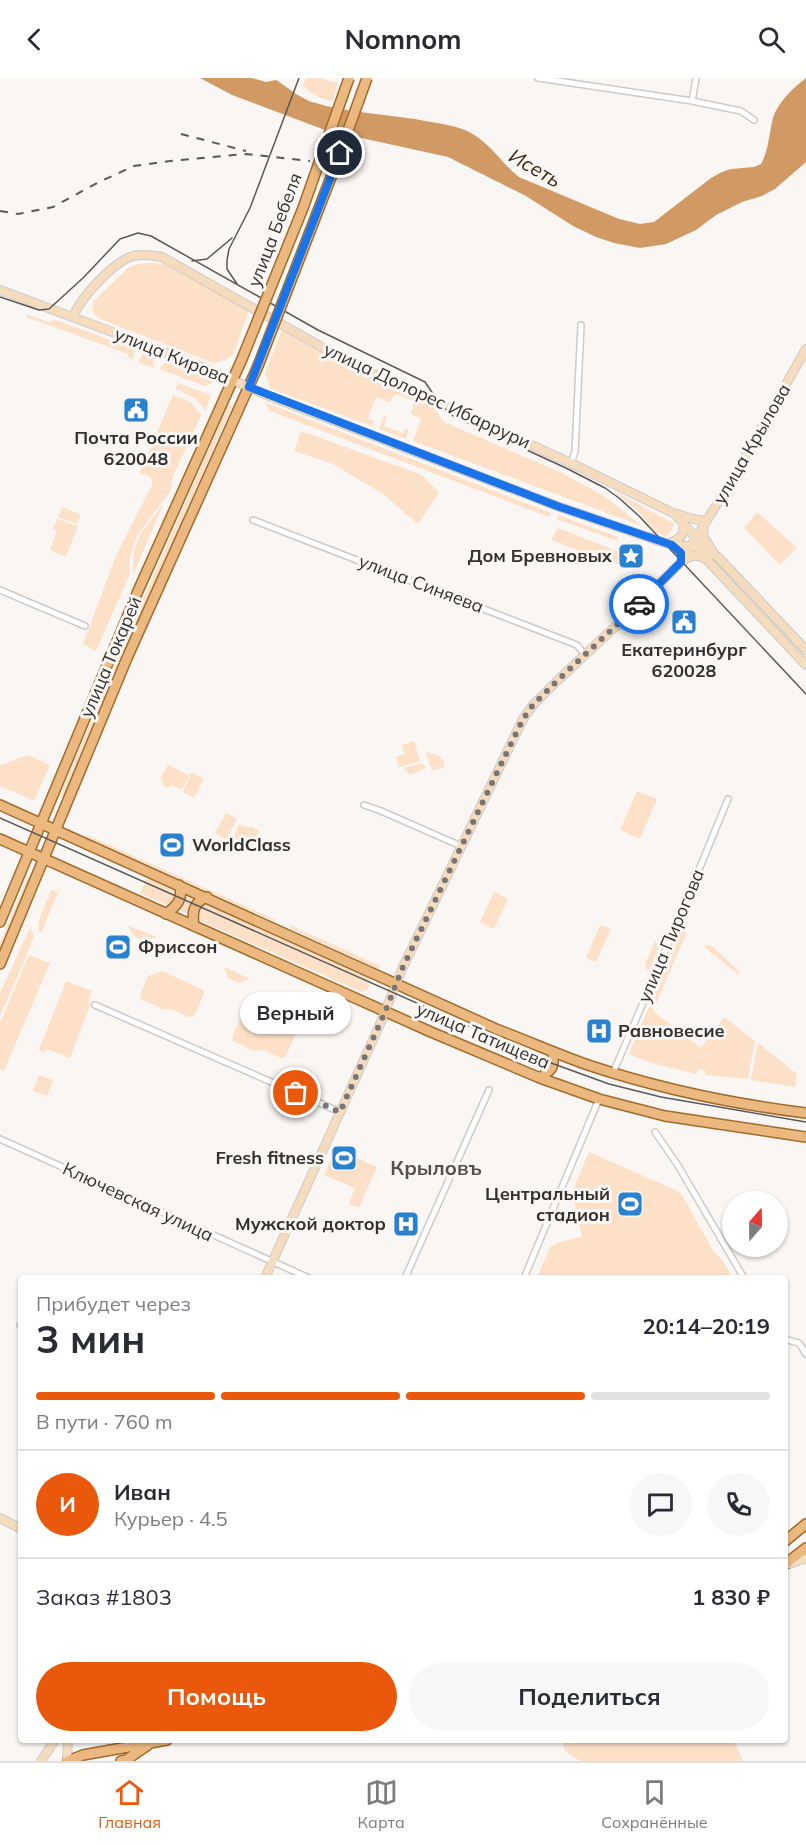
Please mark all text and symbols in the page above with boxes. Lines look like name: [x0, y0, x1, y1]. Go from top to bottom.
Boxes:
text: Nomnom: [344, 22, 462, 56]
icon: back: [18, 23, 51, 56]
icon: search: [755, 23, 788, 56]
pin: [314, 127, 365, 178]
icon: home: [323, 136, 356, 169]
water label: Исеть: [505, 143, 566, 192]
street label: улица Бебеля: [242, 170, 307, 290]
street label: улица Кирова: [111, 322, 233, 389]
street label: улица Долорес Ибаррури: [320, 337, 534, 454]
street label: улица Крылова: [708, 379, 795, 508]
public building icon: Почта России 620048: [121, 395, 151, 425]
place label: Почта России 620048: [74, 426, 198, 470]
place icon: Дом Бревновых: [616, 541, 646, 571]
place label: Дом Бревновых: [468, 544, 613, 567]
street label: улица Синяева: [356, 549, 487, 618]
courier: [609, 574, 669, 634]
icon: car: [623, 588, 656, 621]
street label: улица Токарей: [75, 593, 146, 721]
public building icon: Екатеринбург 620028: [669, 607, 699, 637]
place label: Екатеринбург 620028: [621, 638, 747, 682]
sports icon: WorldClass: [157, 830, 187, 860]
place label: WorldClass: [192, 833, 291, 856]
street label: улица Пирогова: [632, 866, 709, 1006]
sports icon: Фриссон: [103, 932, 133, 962]
place label: Фриссон: [138, 935, 218, 958]
callout: Верный: [240, 991, 352, 1033]
street label: улица Татищева: [413, 997, 553, 1074]
text: Верный: [256, 1000, 335, 1025]
hospital icon: Равновесие: [584, 1016, 614, 1046]
place label: Равновесие: [618, 1019, 725, 1042]
pin: [270, 1067, 321, 1118]
icon: bag: [279, 1076, 312, 1109]
sports icon: Fresh fitness: [329, 1143, 359, 1173]
place label: Fresh fitness: [215, 1146, 324, 1169]
district label: Крыловъ: [390, 1155, 482, 1180]
street label: Ключевская улица: [59, 1157, 217, 1247]
place label: Центральный стадион: [485, 1182, 610, 1226]
sports icon: Центральный стадион: [615, 1189, 645, 1219]
north arrow: [722, 1191, 788, 1257]
map controls: [722, 1191, 788, 1257]
hospital icon: Мужской доктор: [391, 1209, 421, 1239]
place label: Мужской доктор: [235, 1212, 386, 1235]
text: Прибудет через: [36, 1291, 191, 1316]
text: 20:14–20:19: [642, 1312, 770, 1340]
text: 3 мин: [36, 1314, 145, 1363]
text: В пути · 760 m: [36, 1409, 172, 1434]
button: chat: [629, 1473, 692, 1536]
button: phone: [707, 1473, 770, 1536]
text: Иван: [114, 1478, 171, 1506]
text: И: [59, 1490, 76, 1518]
text: Курьер · 4.5: [114, 1506, 228, 1531]
text: Заказ #1803: [36, 1583, 172, 1611]
text: 1 830 ₽: [692, 1583, 770, 1611]
button: Помощь: [36, 1662, 397, 1731]
button: Поделиться: [409, 1662, 770, 1731]
tab: Главная: [98, 1776, 161, 1832]
tab: Карта: [358, 1776, 405, 1832]
tab: Сохранённые: [601, 1776, 708, 1832]

